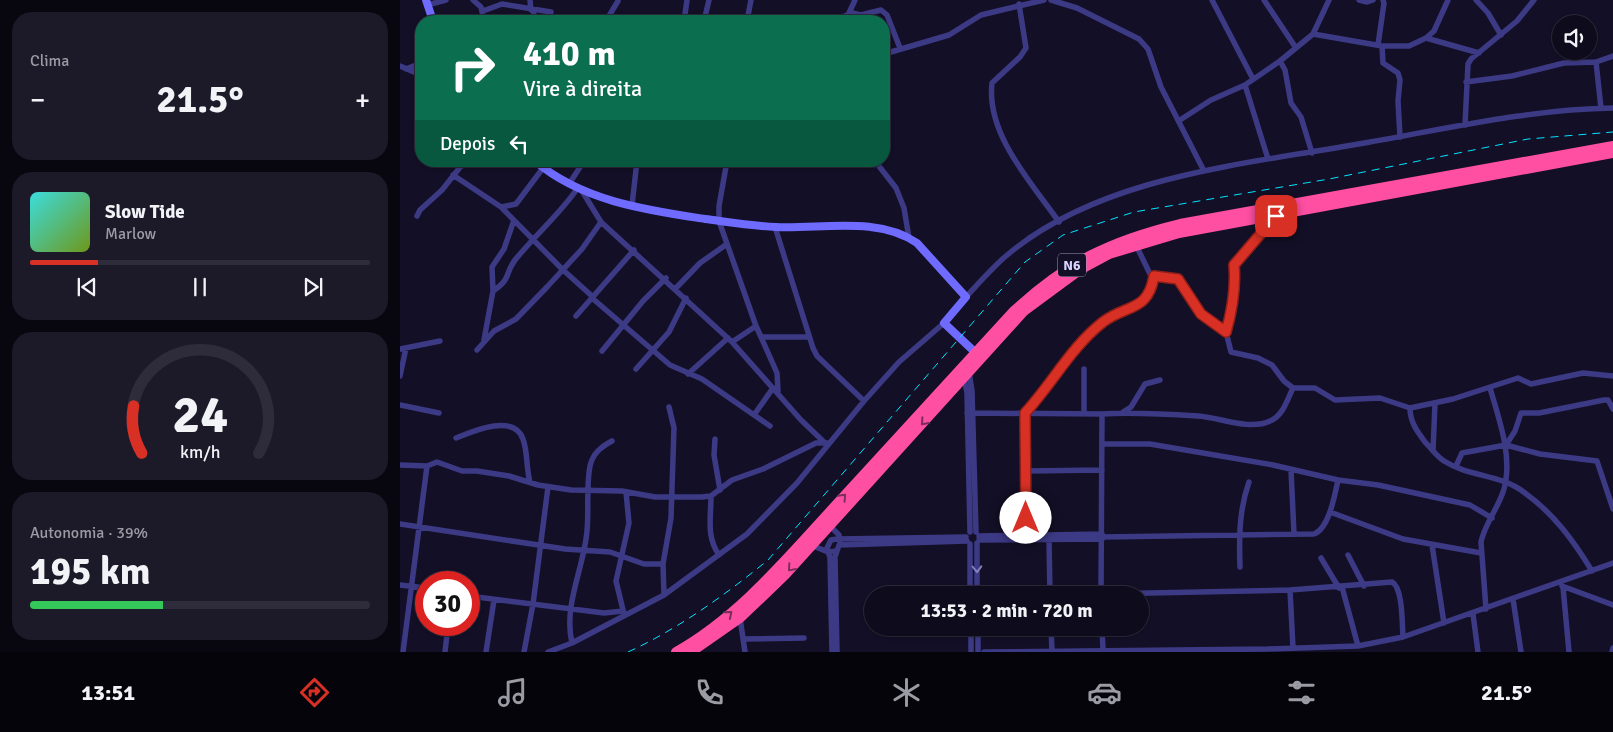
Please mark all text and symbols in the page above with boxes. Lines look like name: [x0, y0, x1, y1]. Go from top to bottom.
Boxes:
map controls: [1552, 15, 1597, 60]
button: sound: [1552, 15, 1597, 60]
text: 410 m: [523, 32, 616, 75]
icon: right: [440, 35, 505, 100]
text: Clima: [30, 51, 69, 71]
text: Vire à direita: [523, 75, 642, 102]
text: 21.5°: [156, 76, 244, 123]
text: −: [30, 83, 45, 117]
text: +: [355, 83, 370, 117]
icon: left: [505, 130, 533, 158]
text: Depois: [440, 132, 495, 156]
pin: [1255, 195, 1297, 237]
text: Slow Tide: [105, 200, 185, 224]
icon: arrive: [1262, 202, 1290, 230]
text: Marlow: [105, 224, 156, 244]
road number: N6: [1058, 254, 1086, 276]
icon: previous: [73, 273, 101, 301]
icon: pause: [186, 273, 214, 301]
icon: next: [299, 273, 327, 301]
text: 24: [172, 383, 228, 447]
one-way arrow: [921, 417, 930, 426]
text: km/h: [180, 441, 220, 463]
position arrow: [999, 491, 1051, 543]
one-way arrow: [837, 494, 846, 503]
text: Autonomia · 39%: [30, 523, 148, 543]
text: 195 km: [30, 548, 151, 595]
one-way arrow: [788, 562, 797, 571]
one-way arrow: [972, 566, 982, 573]
speed limit sign: 30: [415, 571, 480, 636]
text: 13:53 · 2 min · 720 m: [920, 599, 1093, 623]
one-way arrow: [724, 610, 733, 619]
icon: directions: [297, 675, 332, 710]
icon: music: [495, 675, 530, 710]
icon: phone: [692, 675, 727, 710]
icon: climate: [889, 675, 924, 710]
icon: car: [1087, 675, 1122, 710]
icon: filters: [1284, 675, 1319, 710]
text: 13:51: [81, 679, 135, 706]
text: 21.5°: [1481, 679, 1532, 706]

